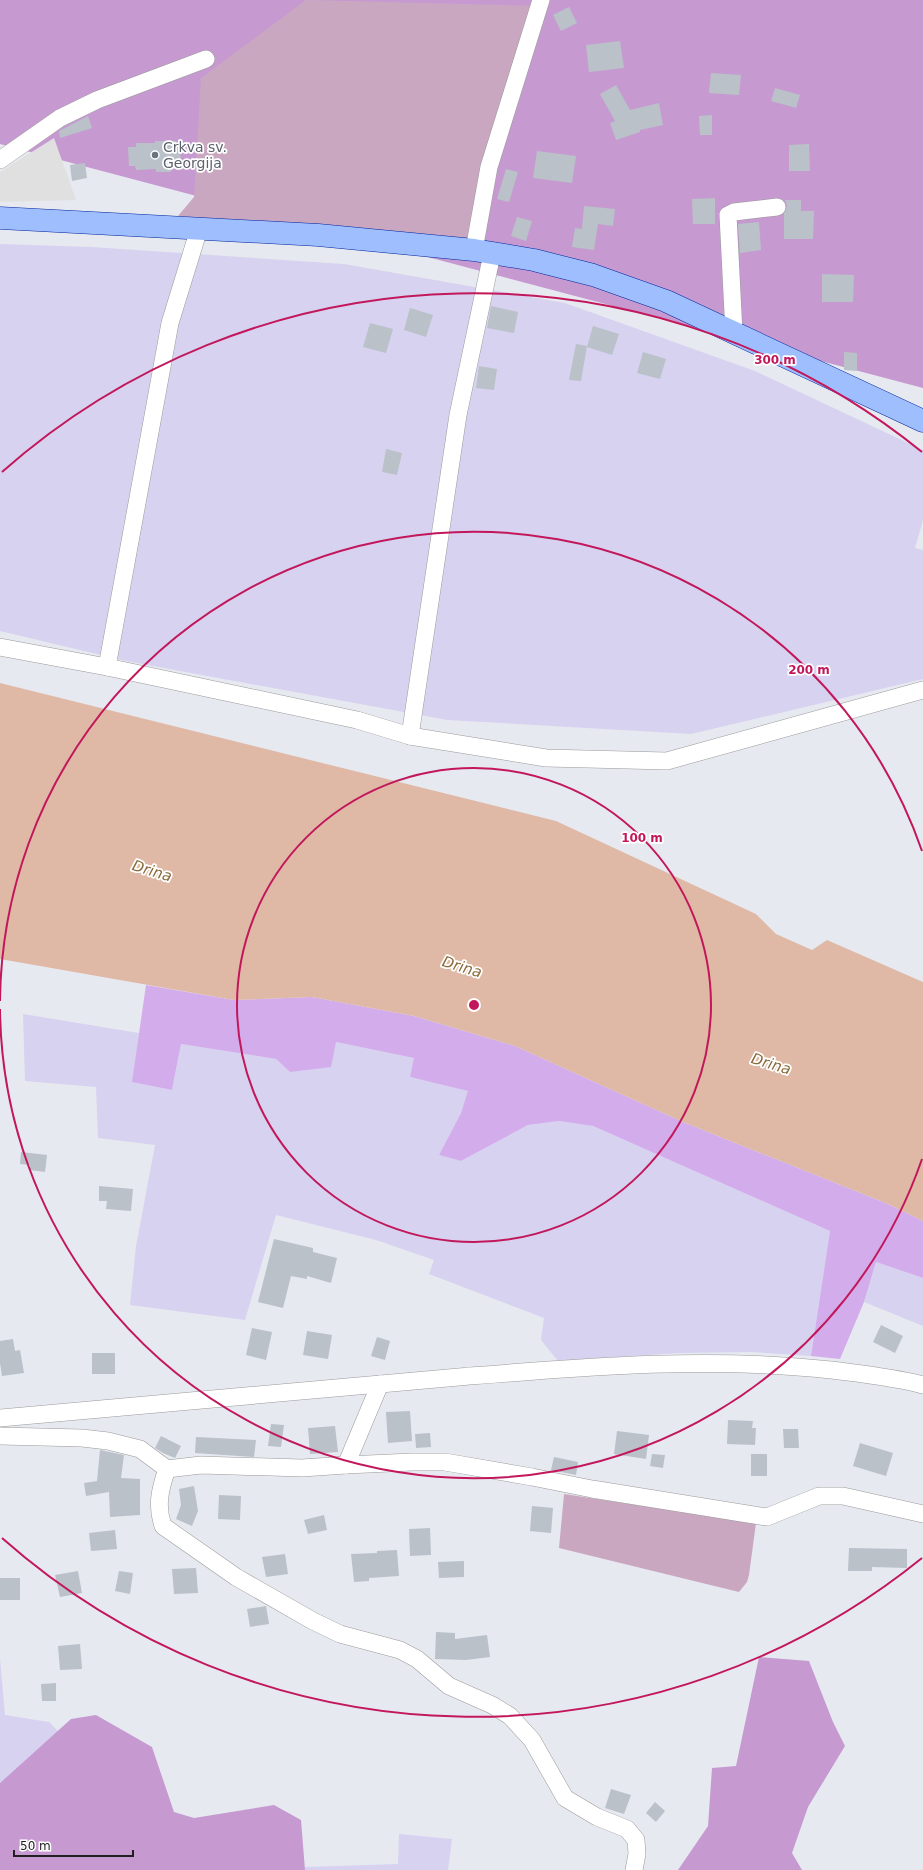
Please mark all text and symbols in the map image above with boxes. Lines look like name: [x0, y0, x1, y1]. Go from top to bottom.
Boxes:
place label: Crkva sv. Georgija: [163, 139, 227, 171]
marker: Crkva sv. Georgija: [150, 150, 160, 160]
text: 300 m: [754, 353, 796, 367]
text: 200 m: [788, 663, 830, 677]
text: 100 m: [621, 831, 663, 845]
water label: Drina: [130, 856, 174, 886]
water label: Drina: [440, 952, 484, 982]
centre of rings: [467, 998, 481, 1012]
water label: Drina: [749, 1049, 793, 1079]
scale bar: [14, 1832, 133, 1858]
text: 50 m: [20, 1839, 51, 1853]

